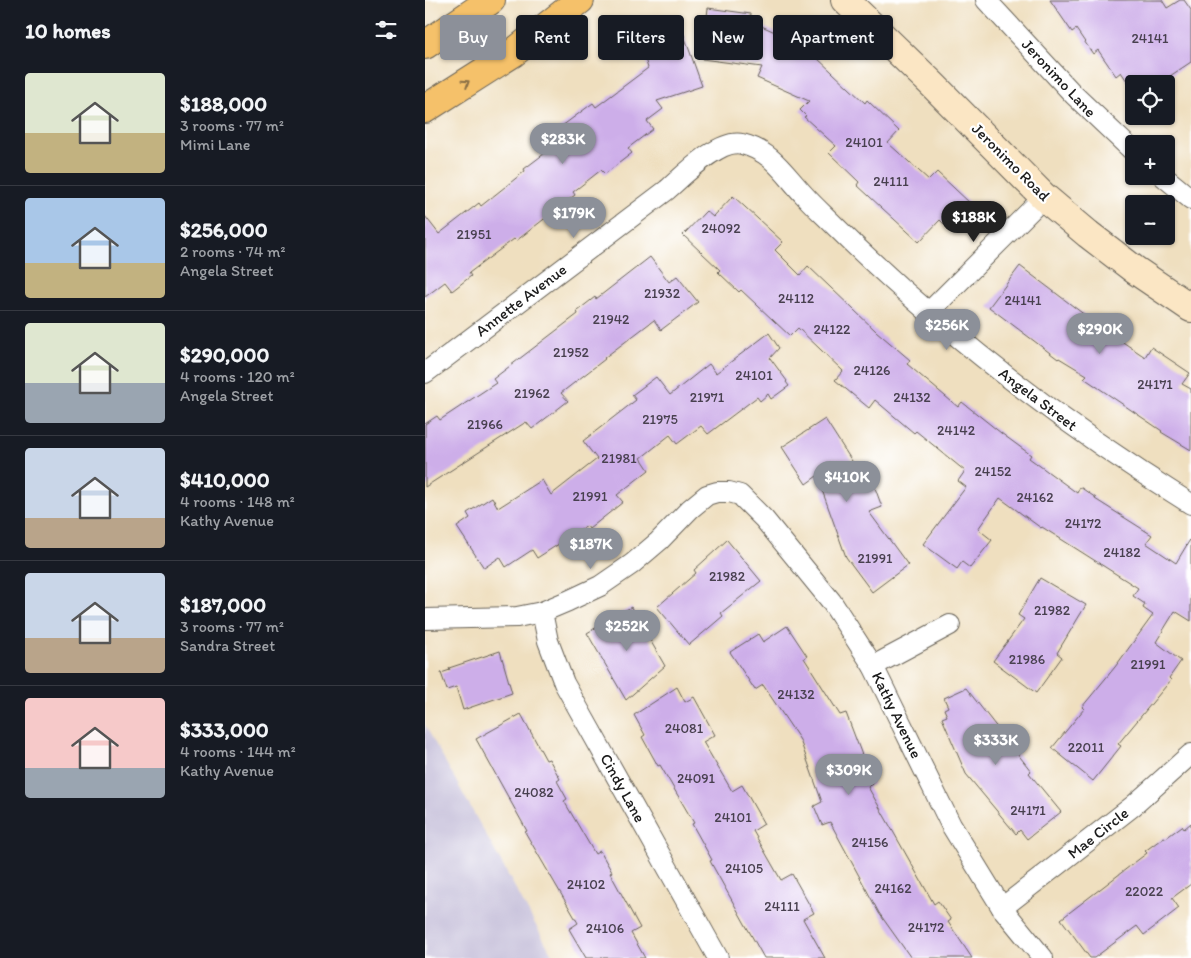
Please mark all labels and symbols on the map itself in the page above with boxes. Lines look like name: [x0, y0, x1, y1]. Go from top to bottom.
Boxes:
house number: 24141: [1131, 30, 1169, 47]
street label: Jeronimo Lane: [1018, 35, 1100, 121]
one-way arrow: [460, 80, 470, 89]
street label: Jeronimo Road: [968, 119, 1054, 205]
pin: $283K: [528, 122, 598, 165]
house number: 24101: [845, 134, 883, 151]
house number: 24111: [873, 173, 909, 190]
pin: $179K: [539, 196, 609, 239]
pin: $188K: [939, 200, 1009, 243]
house number: 24092: [701, 220, 741, 237]
house number: 21951: [456, 226, 492, 243]
street label: Annette Avenue: [472, 260, 570, 340]
house number: 21932: [644, 285, 681, 302]
house number: 24112: [778, 290, 815, 307]
house number: 24141: [1004, 292, 1042, 309]
pin: $256K: [912, 308, 982, 351]
house number: 21942: [593, 311, 630, 328]
pin: $290K: [1065, 312, 1135, 355]
house number: 24122: [813, 321, 851, 338]
house number: 21952: [553, 344, 590, 361]
house number: 24126: [853, 362, 891, 379]
street label: Angela Street: [995, 363, 1081, 435]
house number: 24101: [735, 367, 773, 384]
house number: 24171: [1137, 376, 1173, 393]
house number: 21962: [514, 385, 551, 402]
house number: 21971: [690, 389, 725, 406]
house number: 24132: [893, 389, 931, 406]
house number: 21975: [642, 411, 678, 428]
house number: 21966: [467, 416, 503, 433]
house number: 24142: [937, 422, 976, 439]
house number: 21981: [601, 450, 637, 467]
pin: $410K: [812, 460, 882, 503]
house number: 24152: [975, 463, 1012, 480]
house number: 21991: [573, 488, 608, 505]
house number: 24162: [1016, 489, 1054, 506]
house number: 24172: [1065, 515, 1102, 532]
pin: $187K: [556, 528, 626, 570]
house number: 24182: [1103, 544, 1141, 561]
house number: 21991: [858, 550, 893, 567]
house number: 21982: [709, 568, 746, 585]
house number: 21982: [1034, 602, 1071, 619]
pin: $252K: [592, 610, 662, 652]
house number: 21986: [1009, 651, 1045, 668]
house number: 21991: [1131, 656, 1166, 673]
street label: Kathy Avenue: [868, 669, 926, 762]
house number: 24132: [777, 686, 815, 703]
house number: 24081: [665, 720, 704, 737]
pin: $333K: [961, 724, 1031, 766]
house number: 22011: [1068, 739, 1105, 756]
street label: Cindy Lane: [596, 750, 650, 826]
pin: $309K: [814, 754, 884, 796]
house number: 24091: [677, 770, 716, 787]
house number: 24082: [514, 784, 554, 801]
house number: 24171: [1010, 802, 1046, 819]
street label: Mae Circle: [1064, 803, 1132, 863]
house number: 24101: [714, 809, 752, 826]
house number: 24156: [851, 834, 889, 851]
house number: 24105: [725, 860, 763, 877]
house number: 24102: [567, 876, 606, 893]
house number: 24162: [874, 880, 912, 897]
house number: 22022: [1125, 883, 1164, 900]
house number: 24111: [764, 898, 800, 915]
house number: 24172: [908, 919, 945, 936]
house number: 24106: [586, 920, 624, 937]

